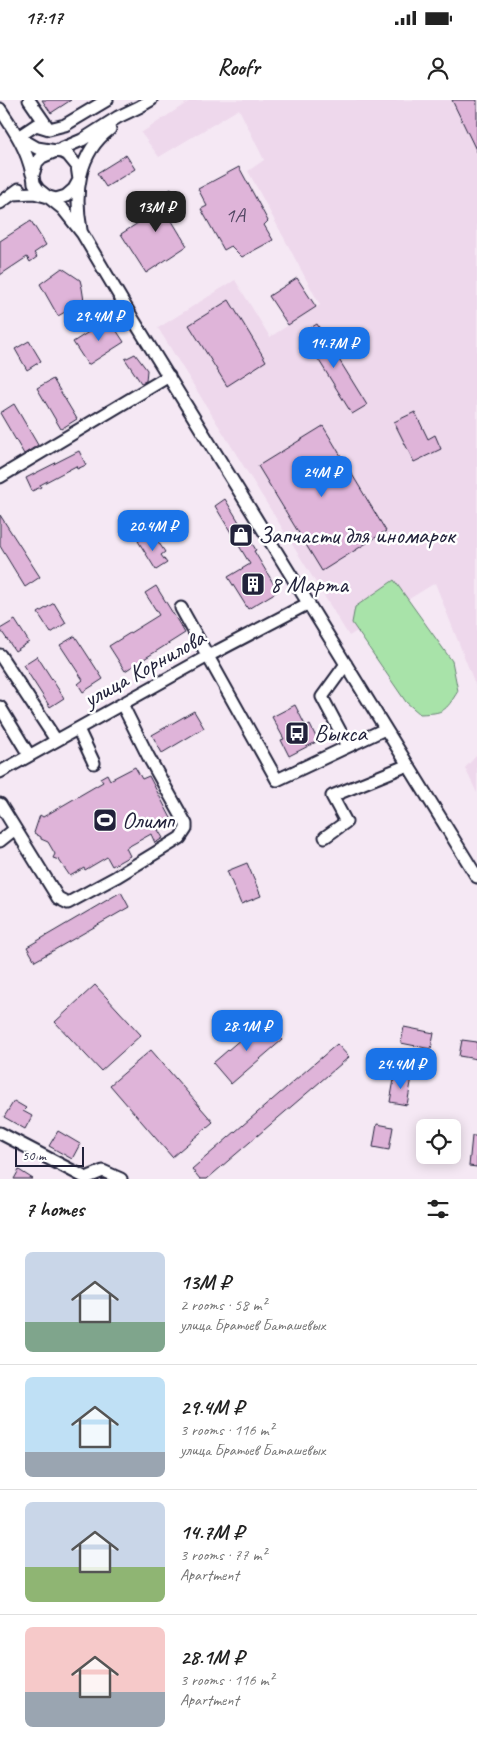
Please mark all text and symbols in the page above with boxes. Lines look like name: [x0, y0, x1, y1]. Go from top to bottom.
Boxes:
text: 17:17: [25, 6, 63, 30]
icon: back: [25, 54, 53, 82]
text: Roofr: [217, 54, 260, 82]
icon: person: [424, 54, 452, 82]
pin: 13M ₽: [121, 190, 191, 233]
text: 13M ₽: [137, 197, 175, 217]
house number: 1А: [225, 202, 246, 228]
pin: 29.4M ₽: [53, 300, 145, 342]
text: 29.4M ₽: [75, 306, 123, 326]
pin: 14.7M ₽: [288, 326, 380, 369]
text: 14.7M ₽: [310, 333, 358, 353]
pin: 24M ₽: [287, 456, 357, 498]
text: 24M ₽: [303, 462, 341, 482]
pin: 20.4M ₽: [107, 510, 199, 552]
text: 20.4M ₽: [129, 516, 177, 536]
place label: Запчасти для иномарок: [258, 520, 457, 550]
shop icon: Запчасти для иномарок: [228, 522, 254, 548]
place label: 8 Марта: [270, 569, 349, 599]
building icon: 8 Марта: [240, 571, 266, 597]
street label: улица Корнилова: [76, 622, 211, 715]
place label: Выкса: [314, 718, 368, 748]
bus stop icon: Выкса: [284, 720, 310, 746]
place label: Олимп: [122, 805, 175, 835]
sports icon: Олимп: [92, 807, 118, 833]
pin: 28.1M ₽: [201, 1010, 293, 1052]
text: 28.1M ₽: [223, 1016, 271, 1036]
pin: 24.4M ₽: [355, 1048, 447, 1090]
text: 24.4M ₽: [377, 1054, 425, 1074]
map controls: [416, 1119, 461, 1164]
button: locate: [416, 1119, 461, 1164]
scale bar: [15, 1144, 84, 1167]
text: 50 m: [22, 1147, 46, 1164]
icon: filters: [424, 1195, 452, 1223]
text: 7 homes: [25, 1196, 84, 1222]
text: 13M ₽: [180, 1269, 230, 1295]
icon: home: [65, 1272, 125, 1332]
text: 2 rooms · 58 m²: [180, 1295, 266, 1315]
text: улица Братьев Баташевых: [180, 1315, 325, 1335]
text: 29.4M ₽: [180, 1394, 244, 1420]
icon: home: [65, 1397, 125, 1457]
text: 3 rooms · 116 m²: [180, 1420, 274, 1440]
text: улица Братьев Баташевых: [180, 1440, 325, 1460]
text: 14.7M ₽: [180, 1519, 244, 1545]
icon: home: [65, 1522, 125, 1582]
text: 3 rooms · 77 m²: [180, 1545, 266, 1565]
text: Apartment: [180, 1565, 239, 1585]
text: 28.1M ₽: [180, 1644, 244, 1670]
icon: home: [65, 1647, 125, 1707]
text: 3 rooms · 116 m²: [180, 1670, 274, 1690]
text: Apartment: [180, 1690, 239, 1710]

